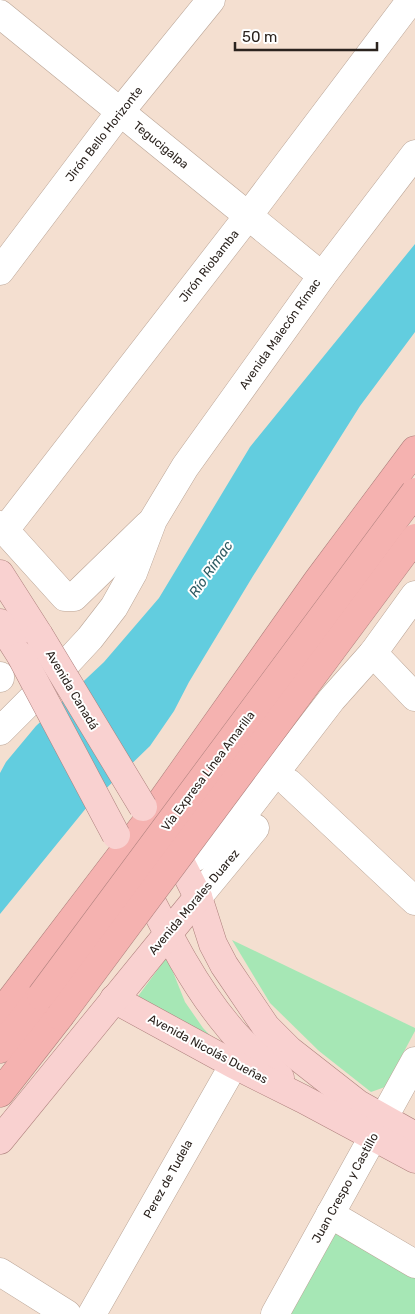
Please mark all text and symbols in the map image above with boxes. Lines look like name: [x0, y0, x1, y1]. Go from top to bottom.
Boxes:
scale bar: [235, 20, 378, 52]
text: 50 m: [242, 28, 277, 46]
street label: Jirón Bello Horizonte: [63, 83, 146, 184]
street label: Tegucigalpa: [131, 119, 191, 171]
street label: Jirón Riobamba: [176, 227, 242, 305]
street label: Avenida Malecón Rímac: [236, 276, 324, 392]
water label: Río Rímac: [185, 537, 237, 601]
street label: Avenida Canadá: [43, 648, 101, 732]
street label: Vía Expresa Línea Amarilla: [158, 708, 258, 834]
street label: Avenida Morales Duarez: [146, 846, 242, 958]
street label: Avenida Nicolás Dueñas: [146, 1012, 270, 1086]
street label: Juan Crespo y Castillo: [309, 1130, 381, 1246]
street label: Perez de Tudela: [141, 1137, 195, 1221]

